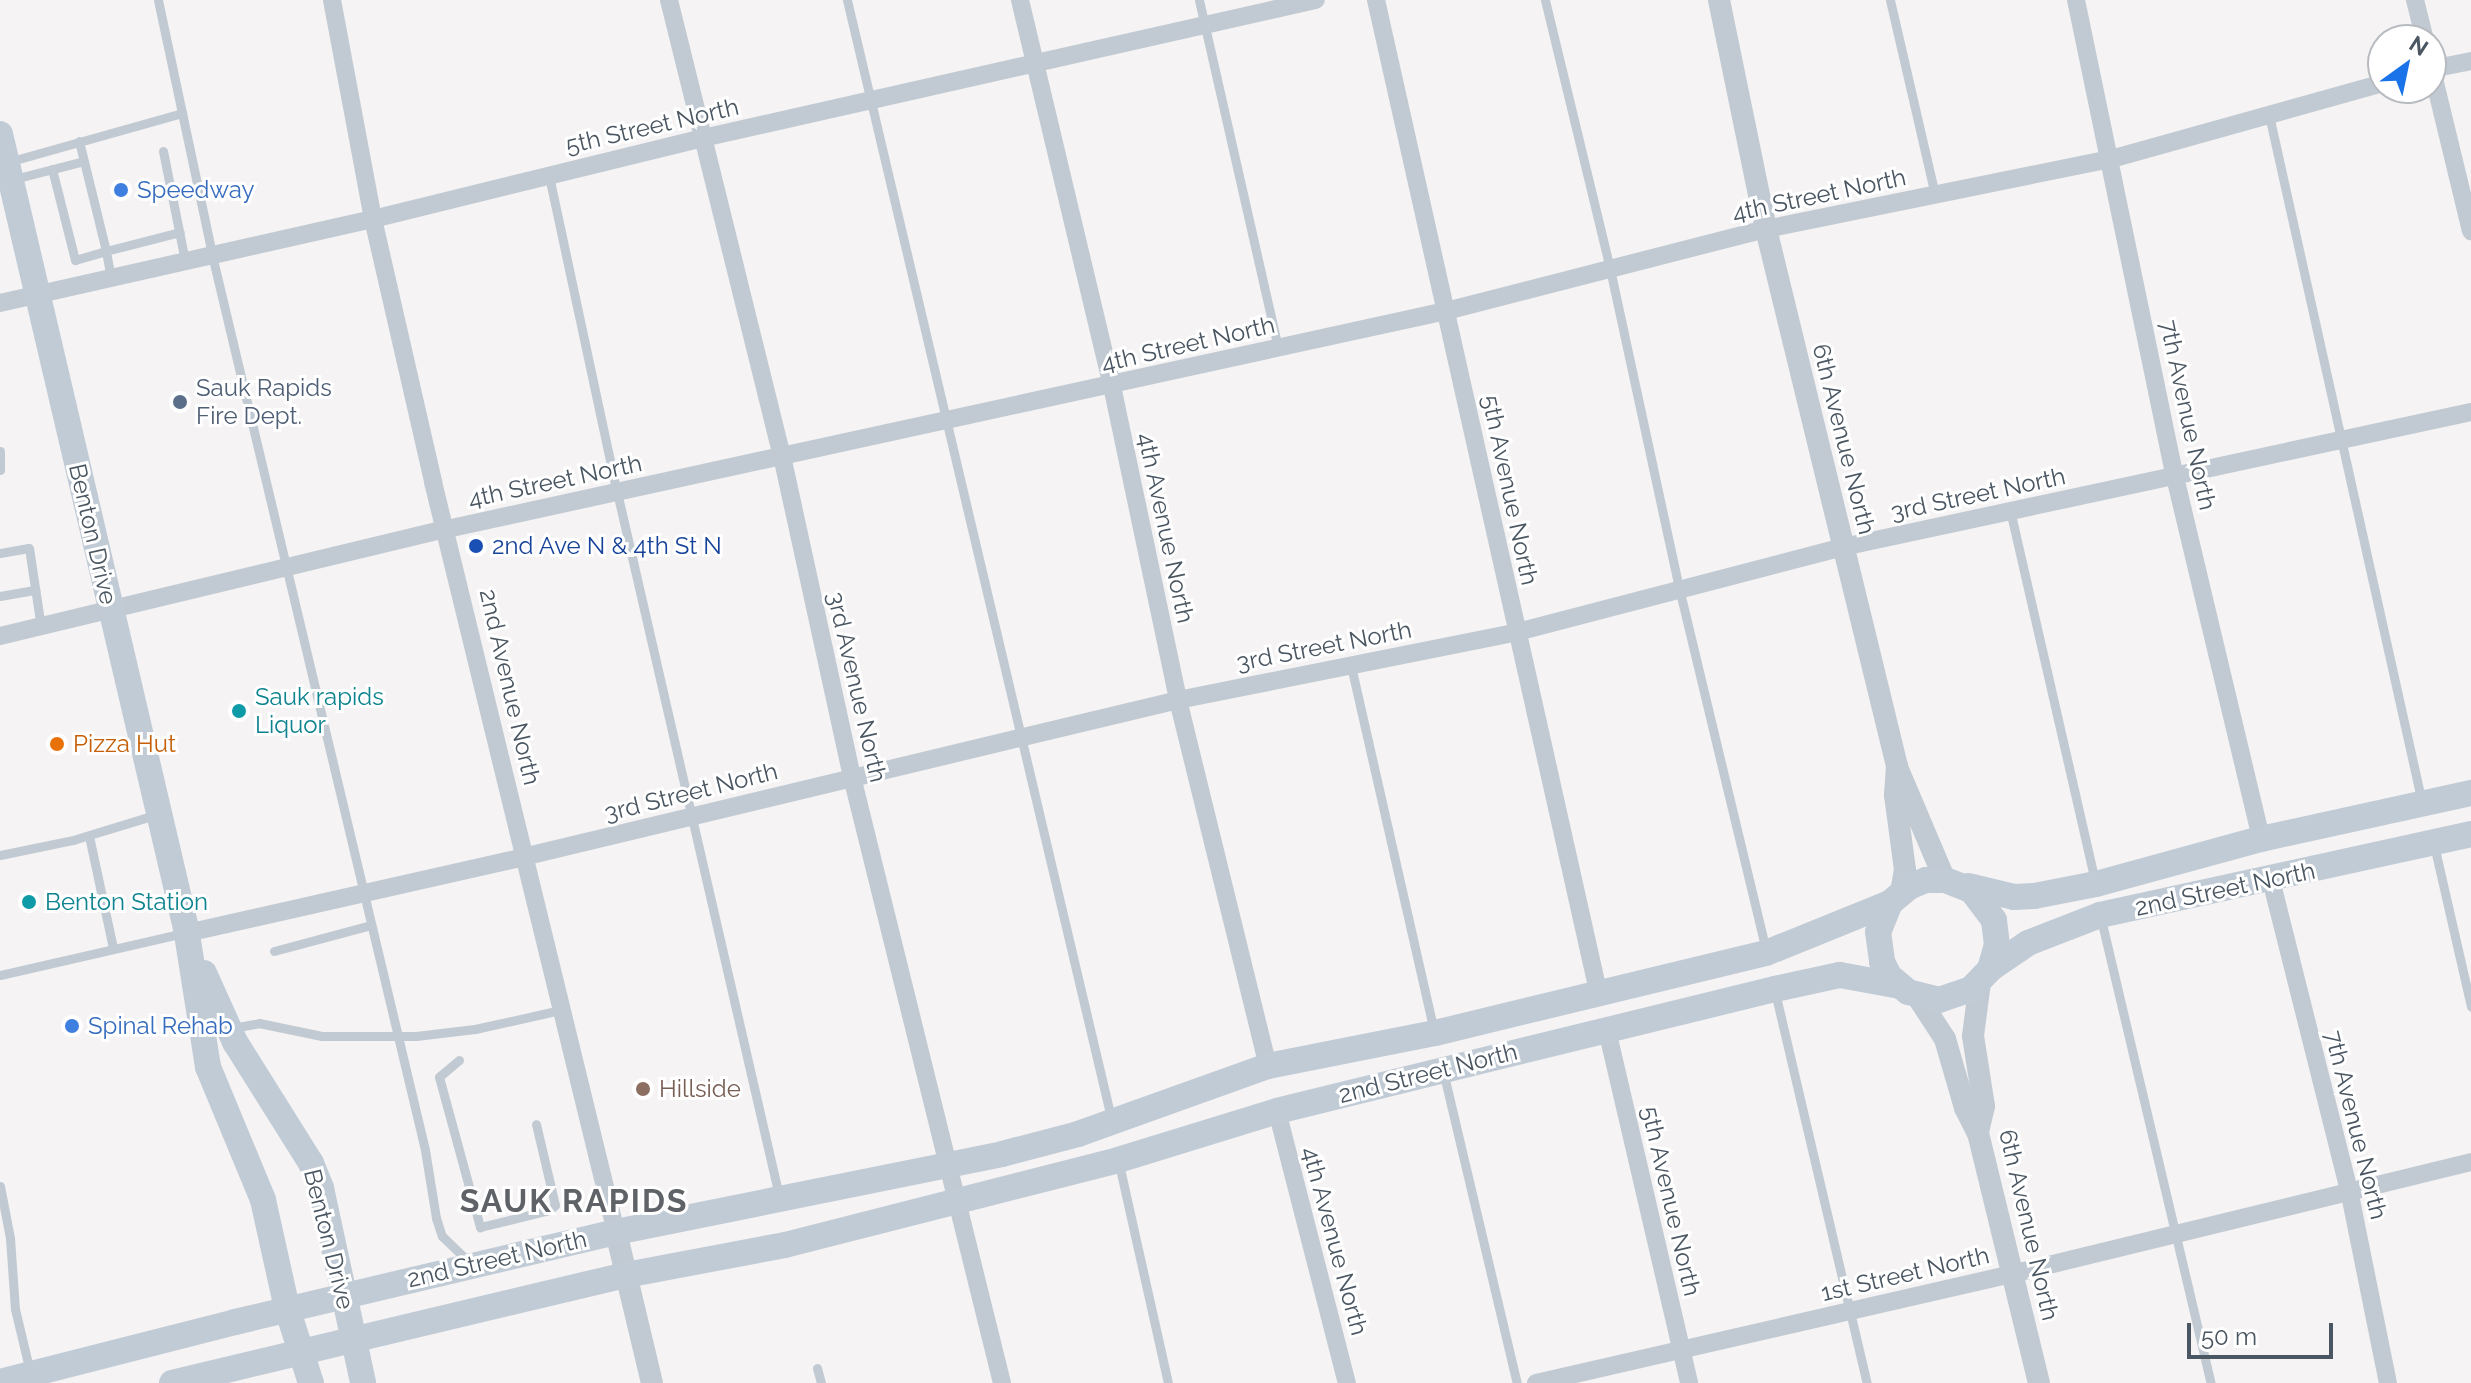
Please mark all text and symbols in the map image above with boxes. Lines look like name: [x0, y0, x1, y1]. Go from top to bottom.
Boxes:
north arrow: [2367, 24, 2447, 104]
text: N: [2405, 30, 2433, 61]
street label: 5th Street North: [563, 92, 741, 160]
street label: 4th Street North: [1729, 163, 1909, 227]
place label: Speedway: [137, 176, 254, 204]
marker: Speedway: [112, 181, 130, 199]
street label: 4th Street North: [1099, 310, 1277, 378]
street label: 7th Avenue North: [2154, 317, 2222, 513]
street label: 6th Avenue North: [1806, 340, 1882, 538]
place label: Sauk Rapids Fire Dept.: [196, 374, 332, 430]
street label: 5th Avenue North: [1476, 392, 1544, 588]
marker: Sauk Rapids Fire Dept.: [171, 393, 189, 411]
street label: 4th Avenue North: [1132, 430, 1200, 626]
street label: 4th Street North: [465, 449, 645, 513]
street label: Benton Drive: [63, 461, 123, 607]
street label: 3rd Street North: [1888, 461, 2068, 527]
place label: 2nd Ave N & 4th St N: [492, 532, 723, 560]
marker: 2nd Ave N & 4th St N: [467, 537, 485, 555]
street label: 2nd Avenue North: [473, 586, 547, 788]
street label: 3rd Avenue North: [821, 589, 893, 785]
street label: 3rd Street North: [1234, 615, 1414, 677]
place label: Sauk rapids Liquor: [255, 683, 384, 739]
marker: Sauk rapids Liquor: [230, 702, 248, 720]
place label: Pizza Hut: [73, 730, 176, 758]
marker: Pizza Hut: [48, 735, 66, 753]
street label: 3rd Street North: [601, 757, 781, 827]
street label: 2nd Street North: [2132, 856, 2318, 922]
place label: Benton Station: [45, 888, 208, 916]
marker: Benton Station: [20, 893, 38, 911]
place label: Spinal Rehab: [88, 1012, 234, 1040]
marker: Spinal Rehab: [63, 1017, 81, 1035]
street label: 7th Avenue North: [2319, 1027, 2393, 1223]
street label: 2nd Street North: [1336, 1037, 1520, 1109]
place label: Hillside: [659, 1075, 741, 1103]
marker: Hillside: [634, 1080, 652, 1098]
street label: 5th Avenue North: [1635, 1103, 1707, 1299]
street label: 6th Avenue North: [1993, 1126, 2065, 1324]
street label: 4th Avenue North: [1296, 1143, 1374, 1339]
street label: Benton Drive: [298, 1166, 360, 1312]
district label: SAUK RAPIDS: [459, 1182, 689, 1220]
street label: 2nd Street North: [404, 1224, 590, 1294]
street label: 1st Street North: [1818, 1241, 1992, 1307]
scale bar: [2191, 1307, 2337, 1357]
text: 50 m: [2201, 1322, 2257, 1351]

